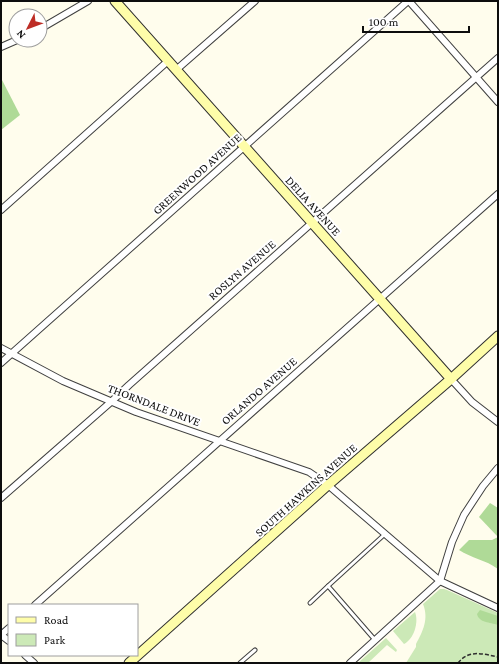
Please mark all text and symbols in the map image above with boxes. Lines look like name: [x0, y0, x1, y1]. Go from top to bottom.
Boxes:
north arrow: [8, 8, 48, 48]
scale bar: [363, 8, 469, 34]
text: 100 m: [369, 15, 399, 29]
text: N: [13, 28, 28, 41]
street label: GREENWOOD AVENUE: [150, 130, 245, 218]
street label: DELIA AVENUE: [283, 173, 344, 239]
street label: ROSLYN AVENUE: [206, 237, 279, 303]
street label: ORLANDO AVENUE: [218, 354, 300, 428]
street label: THORNDALE DRIVE: [106, 381, 203, 429]
street label: SOUTH HAWKINS AVENUE: [252, 440, 360, 539]
legend: [8, 604, 138, 656]
text: Road: [44, 613, 69, 627]
text: Park: [44, 633, 66, 647]

